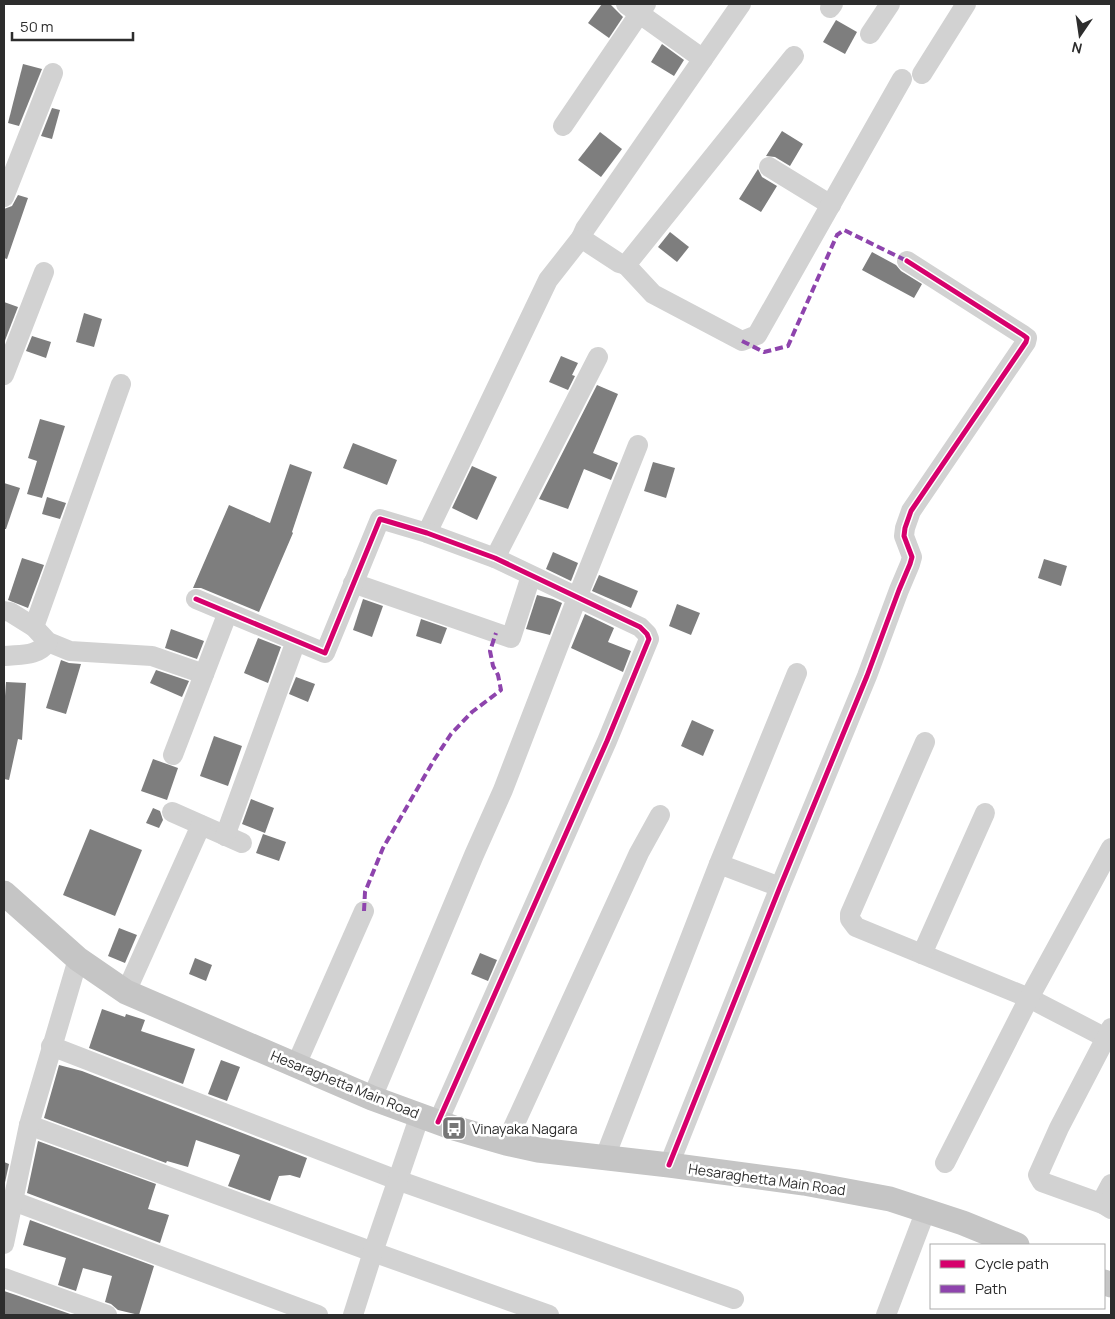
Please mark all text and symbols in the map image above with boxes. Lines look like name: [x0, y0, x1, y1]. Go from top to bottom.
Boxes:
scale bar: [12, 10, 134, 42]
north arrow: [1055, 10, 1105, 60]
text: 50 m: [20, 16, 54, 37]
text: N: [1070, 38, 1084, 59]
street label: Hesaraghetta Main Road: [268, 1046, 422, 1122]
bus stop icon: Vinayaka Nagara: [441, 1115, 467, 1141]
place label: Vinayaka Nagara: [472, 1119, 577, 1138]
street label: Hesaraghetta Main Road: [687, 1159, 847, 1199]
legend: [930, 1244, 1105, 1309]
text: Cycle path: [975, 1253, 1049, 1274]
text: Path: [975, 1278, 1007, 1299]

